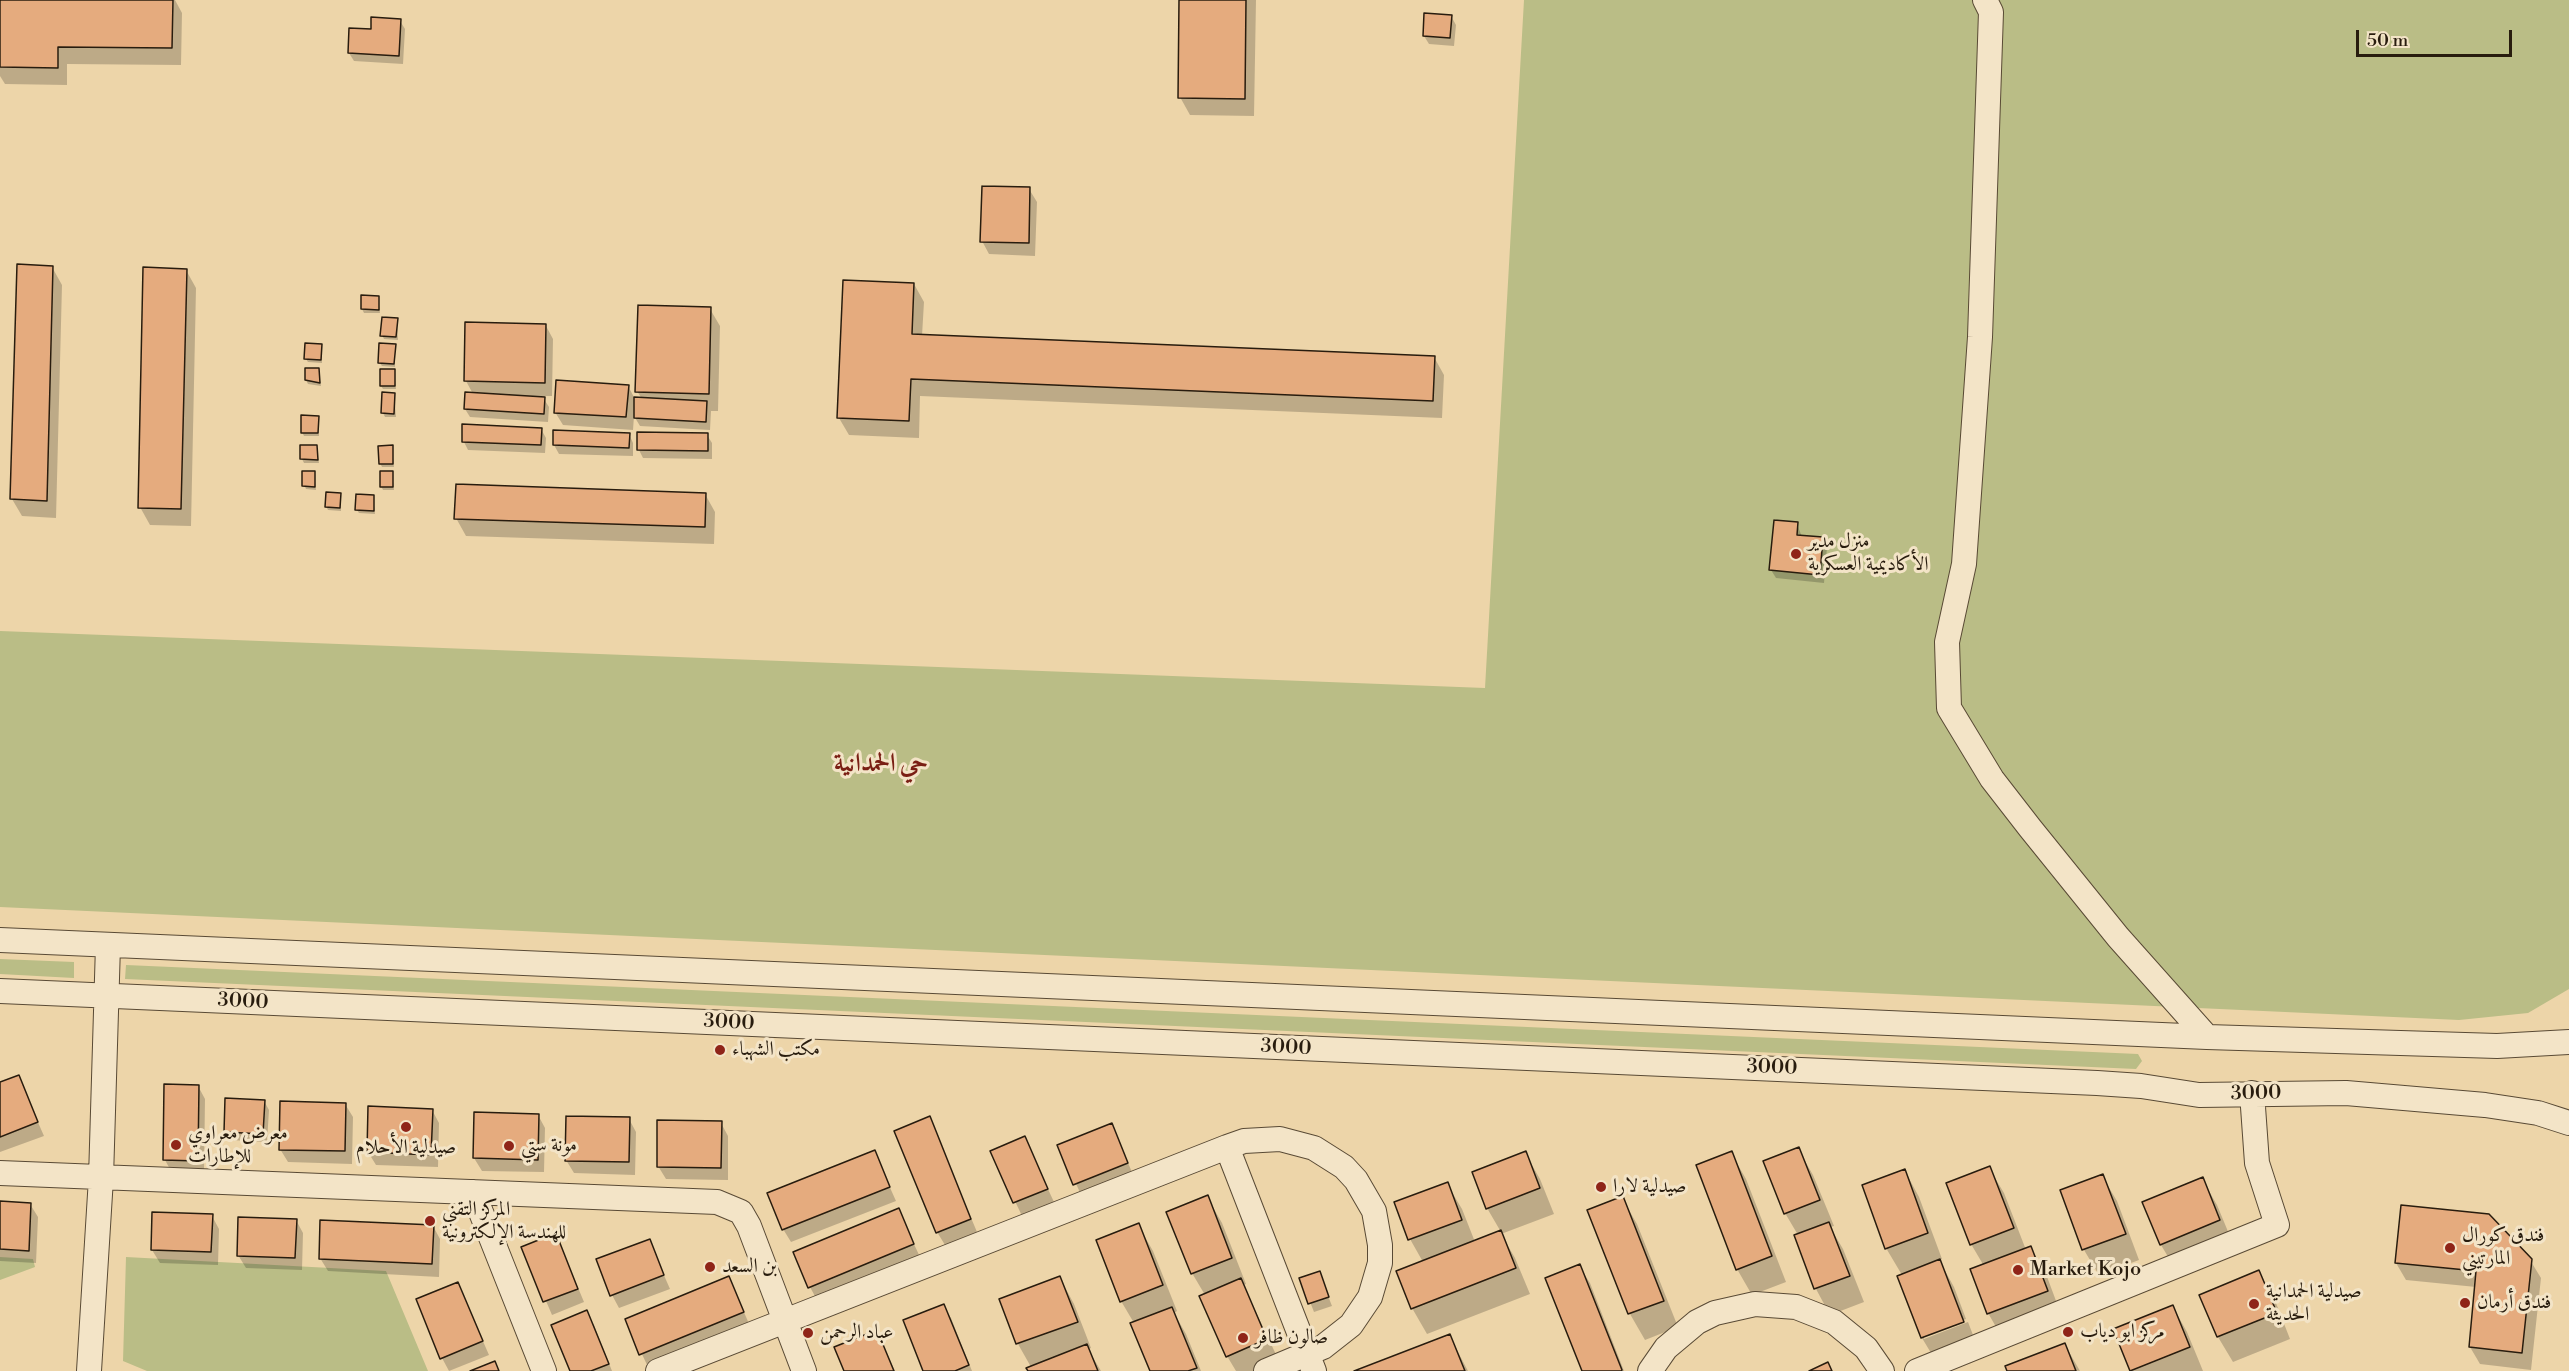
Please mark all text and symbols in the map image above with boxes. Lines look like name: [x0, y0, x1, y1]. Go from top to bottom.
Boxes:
scale bar: [2359, 18, 2515, 56]
text: 50 m: [2367, 29, 2408, 52]
place label: منزل مدير الأكاديمية العسكرية: [1808, 530, 1929, 577]
marker: منزل مدير الأكاديمية العسكرية: [1789, 547, 1803, 561]
district label: حي الحمدانية: [834, 749, 928, 781]
street label: 3000: [217, 989, 269, 1015]
street label: 3000: [703, 1010, 755, 1036]
street label: 3000: [1260, 1035, 1312, 1061]
place label: مكتب الشهباء: [732, 1038, 820, 1062]
marker: مكتب الشهباء: [713, 1043, 727, 1057]
street label: 3000: [1746, 1055, 1798, 1081]
street label: 3000: [2230, 1082, 2282, 1106]
marker: صيدلية الأحلام: [399, 1120, 413, 1134]
place label: معرض معراوي للإطارات: [188, 1122, 288, 1169]
place label: مونة ستي: [521, 1134, 577, 1158]
place label: صيدلية الأحلام: [356, 1136, 456, 1160]
marker: معرض معراوي للإطارات: [169, 1138, 183, 1152]
marker: مونة ستي: [502, 1139, 516, 1153]
place label: صيدلية لارا: [1613, 1175, 1686, 1199]
marker: صيدلية لارا: [1594, 1180, 1608, 1194]
place label: المركز التقني للهندسة الإلكترونية: [442, 1198, 566, 1245]
marker: المركز التقني للهندسة الإلكترونية: [423, 1214, 437, 1228]
place label: فندق كورال المارتيني: [2462, 1224, 2545, 1271]
marker: فندق كورال المارتيني: [2443, 1241, 2457, 1255]
place label: بن السعد: [722, 1255, 777, 1279]
place label: Market Kojo: [2030, 1258, 2141, 1282]
marker: بن السعد: [703, 1260, 717, 1274]
marker: Market Kojo: [2011, 1263, 2025, 1277]
place label: صيدلية الحمدانية الحديثة: [2266, 1280, 2362, 1327]
place label: فندق أرمان: [2477, 1291, 2552, 1315]
marker: فندق أرمان: [2458, 1296, 2472, 1310]
marker: صيدلية الحمدانية الحديثة: [2247, 1297, 2261, 1311]
place label: مركز ابو دياب: [2080, 1320, 2165, 1344]
place label: عباد الرحمن: [820, 1321, 894, 1345]
marker: مركز ابو دياب: [2061, 1325, 2075, 1339]
marker: عباد الرحمن: [801, 1326, 815, 1340]
place label: صالون ظافر: [1255, 1326, 1328, 1350]
marker: صالون ظافر: [1236, 1331, 1250, 1345]

